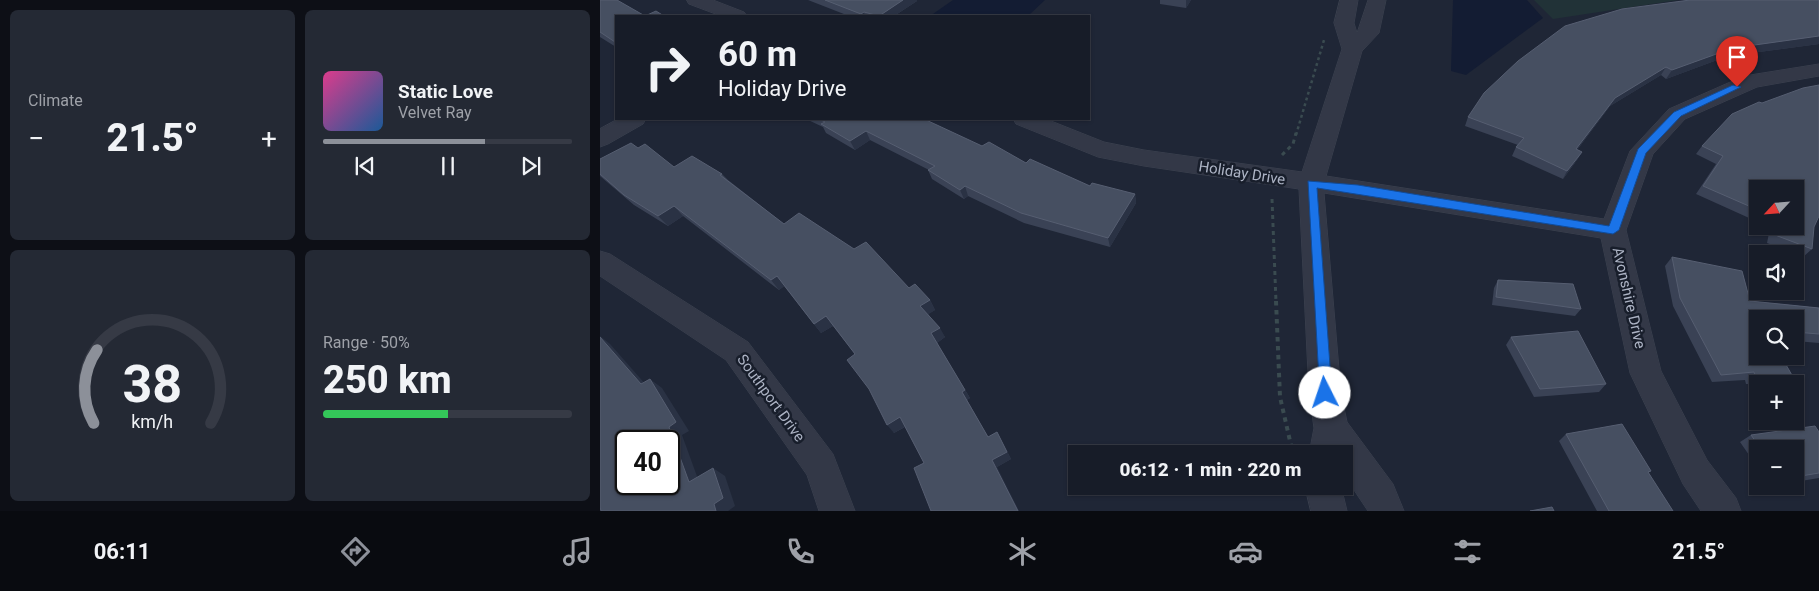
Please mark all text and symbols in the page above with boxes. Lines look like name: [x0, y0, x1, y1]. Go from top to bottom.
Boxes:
text: 60 m: [718, 34, 797, 75]
icon: right: [635, 35, 700, 100]
pin: [1716, 36, 1758, 87]
icon: arrive: [1723, 43, 1751, 71]
text: Holiday Drive: [718, 76, 846, 101]
text: Static Love: [398, 80, 493, 103]
text: Climate: [28, 91, 83, 110]
text: Velvet Ray: [398, 103, 472, 122]
text: 21.5°: [107, 116, 199, 160]
text: −: [28, 122, 44, 155]
text: +: [261, 122, 277, 155]
icon: previous: [351, 152, 379, 180]
icon: pause: [434, 152, 462, 180]
icon: next: [517, 152, 545, 180]
street label: Holiday Drive: [1197, 157, 1287, 189]
north arrow: [1749, 180, 1804, 235]
map controls: [1749, 180, 1804, 495]
button: sound: [1749, 245, 1804, 300]
street label: Avonshire Drive: [1609, 246, 1649, 350]
button: search: [1749, 310, 1804, 365]
text: Range · 50%: [323, 333, 410, 352]
street label: Southport Drive: [733, 351, 809, 445]
text: 38: [123, 354, 182, 415]
text: 250 km: [323, 358, 452, 402]
position arrow: [1298, 366, 1350, 418]
button: +: [1749, 375, 1804, 430]
text: km/h: [132, 411, 173, 432]
speed limit sign: 40: [615, 430, 680, 495]
button: −: [1749, 440, 1804, 495]
text: 06:12 · 1 min · 220 m: [1119, 458, 1302, 481]
icon: directions: [338, 534, 373, 569]
icon: music: [560, 534, 595, 569]
icon: phone: [783, 534, 818, 569]
icon: climate: [1005, 534, 1040, 569]
icon: car: [1228, 534, 1263, 569]
icon: filters: [1450, 534, 1485, 569]
text: 06:11: [94, 539, 150, 564]
text: 21.5°: [1672, 539, 1725, 564]

